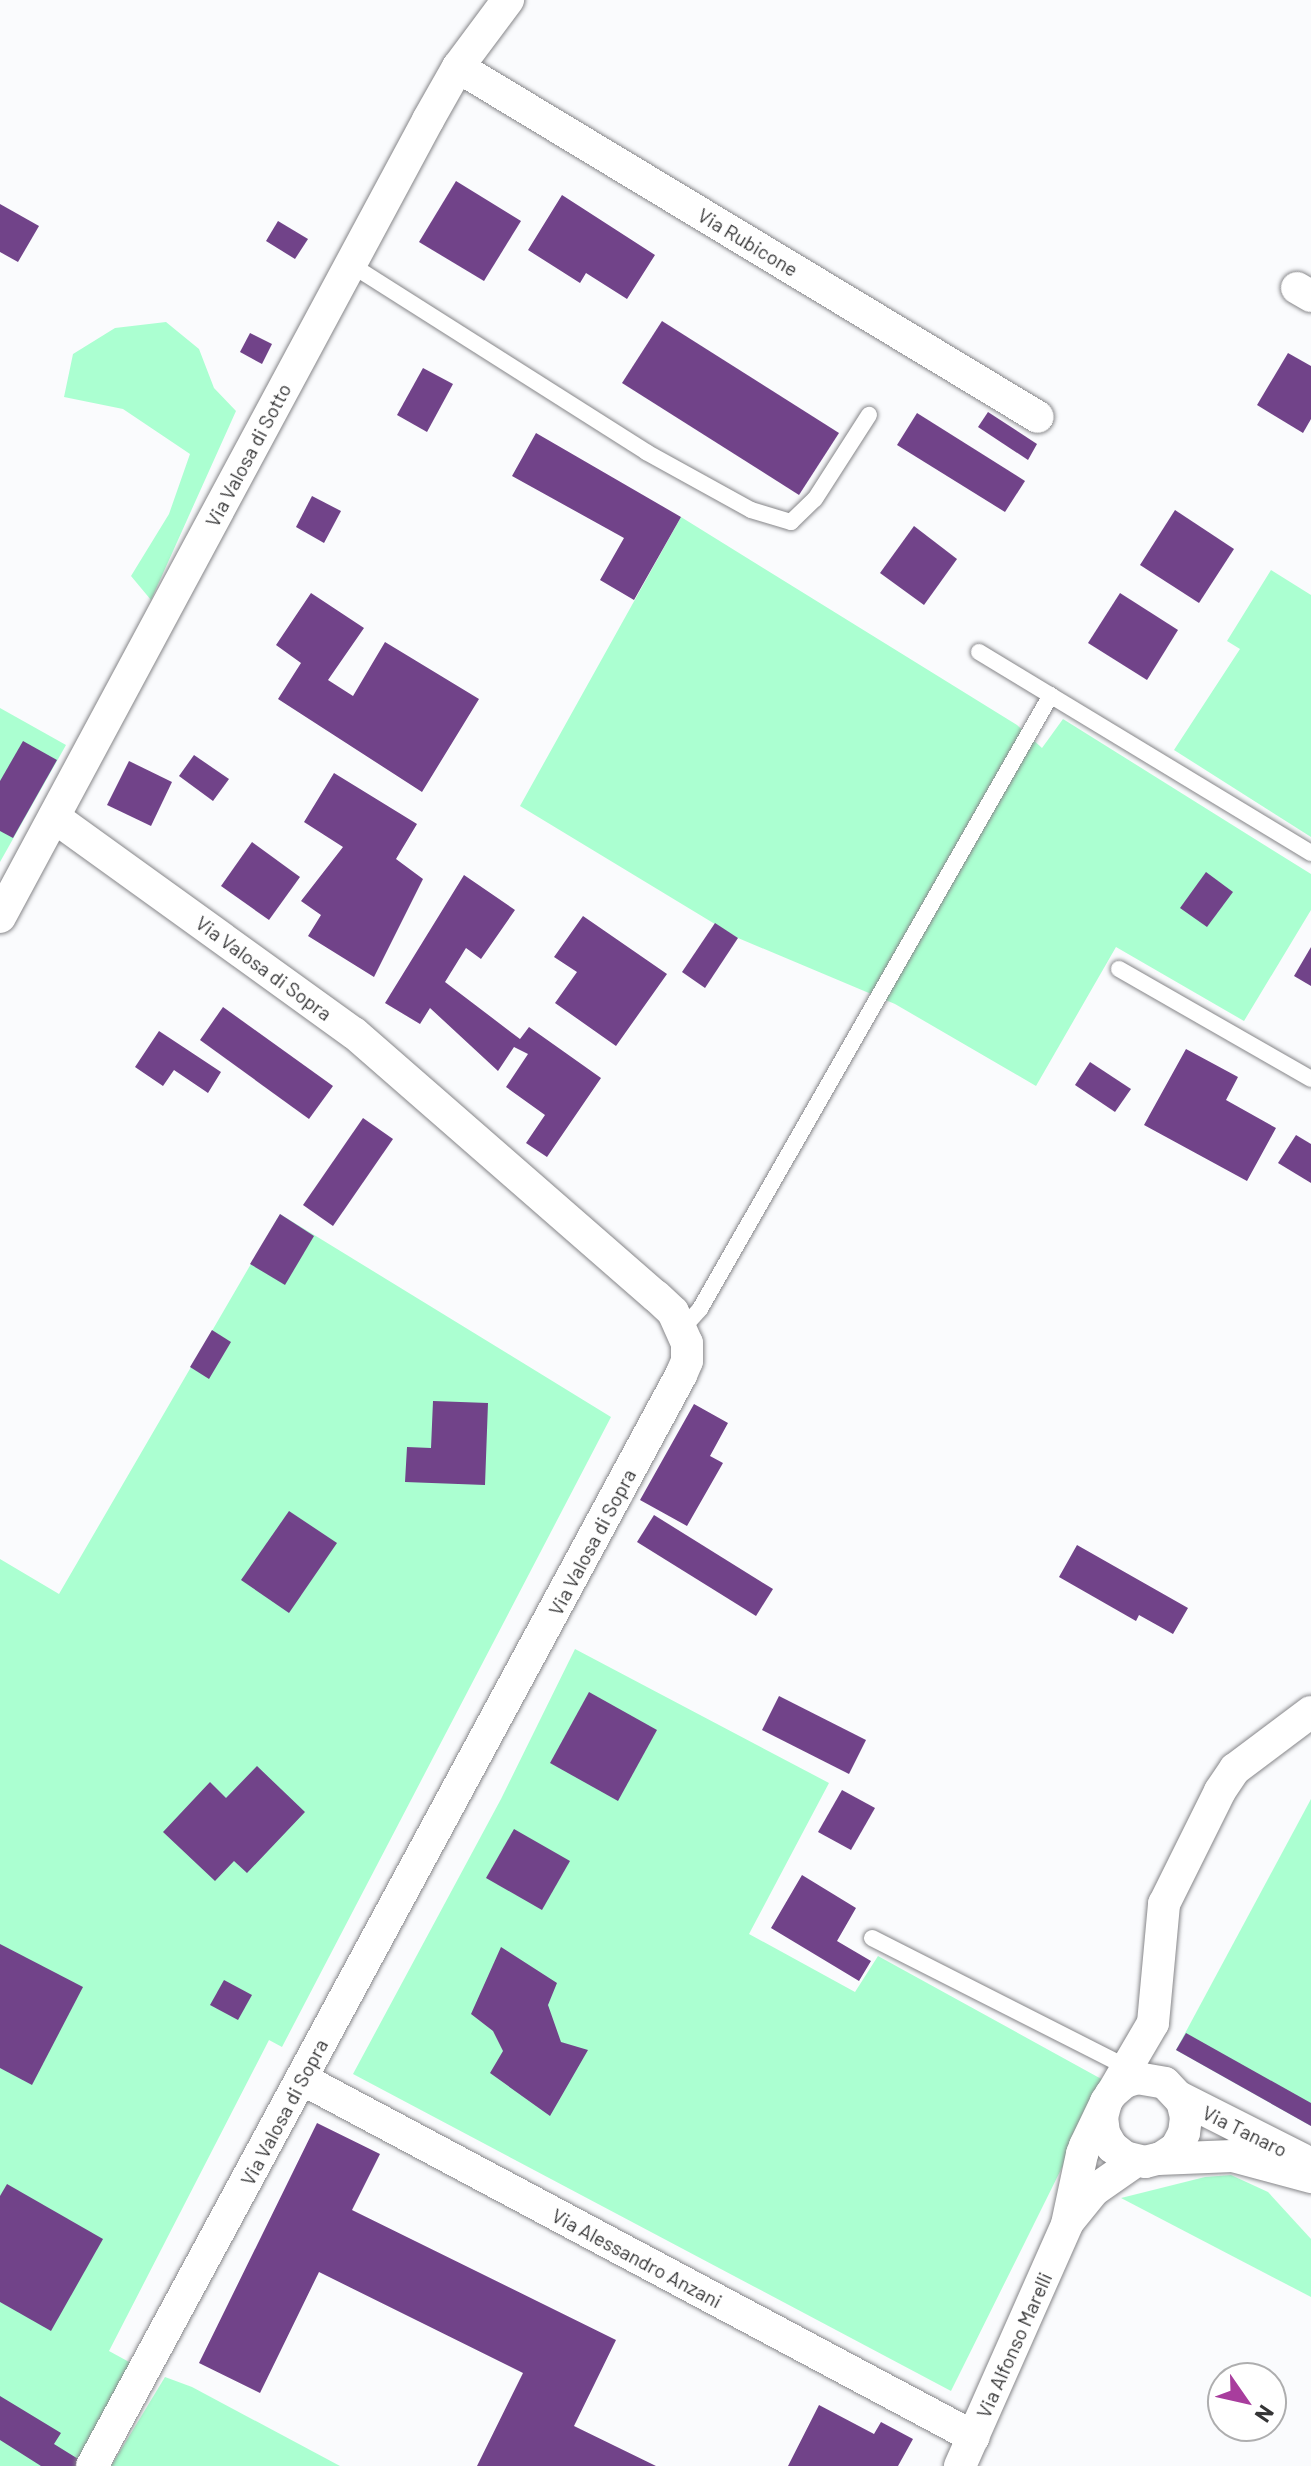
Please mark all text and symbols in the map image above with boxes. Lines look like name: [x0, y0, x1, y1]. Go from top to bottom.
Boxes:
street label: Via Rubicone: [694, 203, 802, 281]
street label: Via Valosa di Sotto: [200, 379, 296, 531]
street label: Via Valosa di Sopra: [191, 911, 337, 1025]
street label: Via Valosa di Sopra: [543, 1465, 641, 1619]
street label: Via Valosa di Sopra: [235, 2035, 333, 2189]
street label: Via Tanaro: [1199, 2100, 1291, 2162]
street label: Via Alessandro Anzani: [548, 2203, 726, 2313]
street label: Via Alfonso Marelli: [971, 2268, 1057, 2422]
north arrow: [1207, 2362, 1287, 2442]
text: N: [1250, 2401, 1280, 2428]

